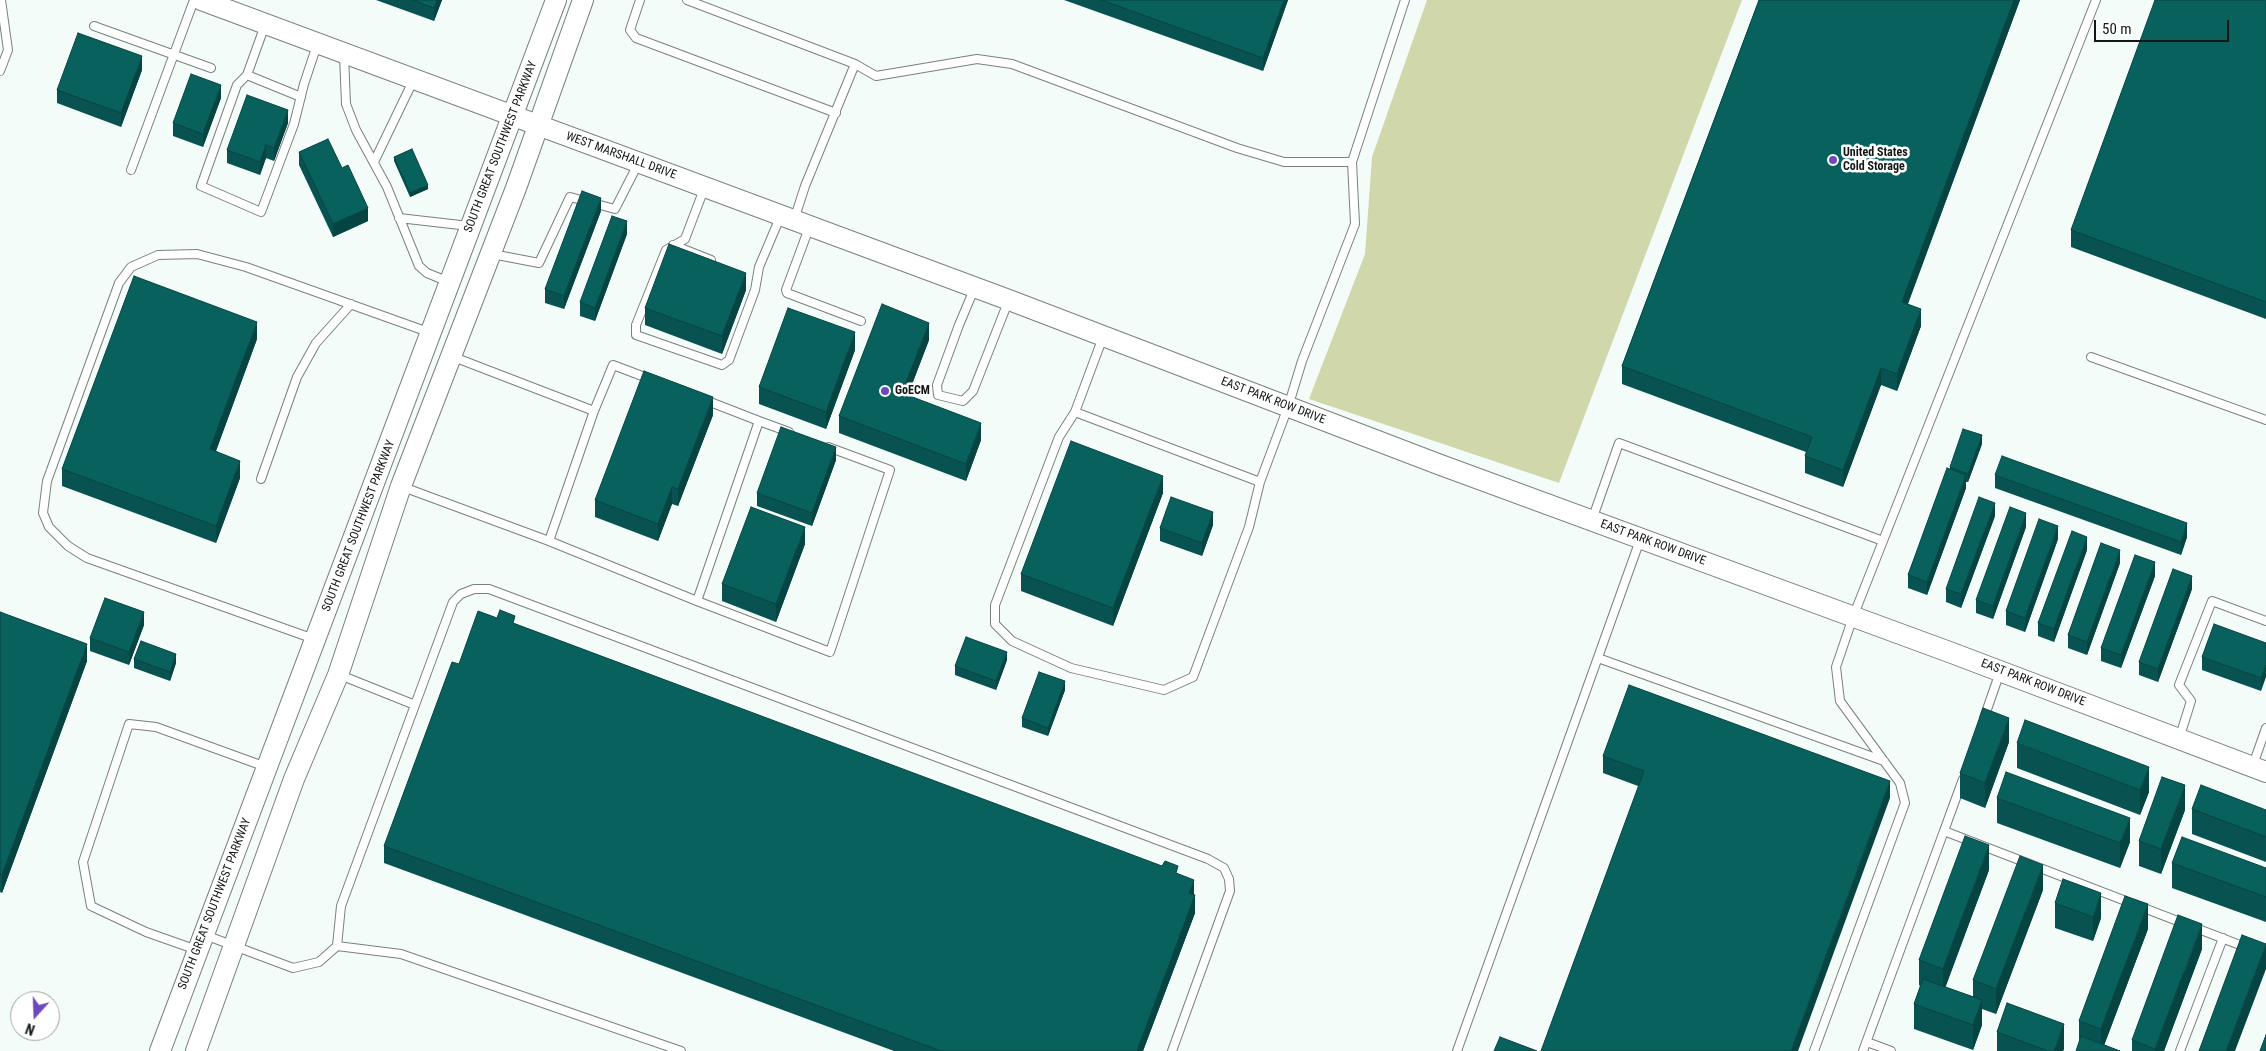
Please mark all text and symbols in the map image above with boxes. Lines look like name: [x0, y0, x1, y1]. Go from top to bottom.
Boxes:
scale bar: [2096, 10, 2231, 42]
text: 50 m: [2102, 20, 2132, 38]
street label: SOUTH GREAT SOUTHWEST PARKWAY: [462, 59, 540, 235]
street label: WEST MARSHALL DRIVE: [564, 129, 678, 183]
place label: United States Cold Storage: [1843, 146, 1908, 174]
marker: United States Cold Storage: [1827, 154, 1839, 166]
street label: EAST PARK ROW DRIVE: [1219, 374, 1327, 428]
place label: GoECM: [895, 384, 930, 398]
marker: GoECM: [879, 385, 891, 397]
street label: SOUTH GREAT SOUTHWEST PARKWAY: [320, 438, 398, 614]
street label: EAST PARK ROW DRIVE: [1598, 517, 1708, 569]
street label: EAST PARK ROW DRIVE: [1979, 656, 2087, 710]
street label: SOUTH GREAT SOUTHWEST PARKWAY: [176, 816, 254, 992]
north arrow: [10, 991, 60, 1041]
text: N: [23, 1020, 37, 1038]

